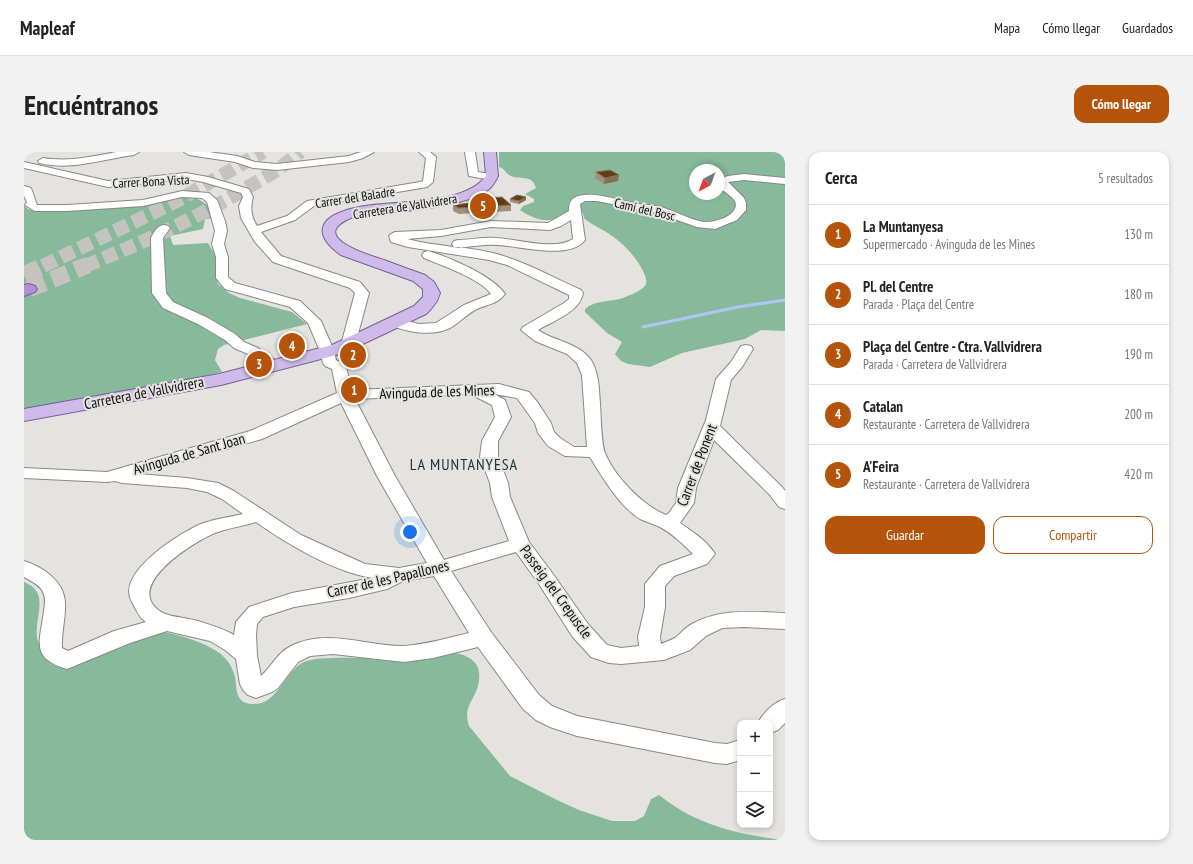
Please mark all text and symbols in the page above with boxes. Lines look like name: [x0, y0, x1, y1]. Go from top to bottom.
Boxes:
text: Mapleaf: [20, 16, 75, 40]
text: Mapa: [994, 19, 1020, 37]
text: Cómo llegar: [1042, 19, 1100, 37]
text: Guardados: [1122, 19, 1173, 37]
button: Cómo llegar: [1074, 85, 1169, 123]
text: Encuéntranos: [24, 86, 158, 123]
north arrow: [689, 164, 725, 200]
text: Cerca: [825, 167, 858, 189]
text: 5 resultados: [1098, 170, 1153, 187]
street label: Carrer Bona Vista: [112, 171, 190, 192]
street label: Carrer del Baladre: [314, 183, 396, 212]
street label: Carretera de Vallvidrera: [352, 190, 458, 223]
pin: 5: [470, 191, 496, 221]
street label: Camí del Bosc: [612, 194, 678, 225]
text: La Muntanyesa: [863, 217, 943, 236]
text: 1: [835, 226, 841, 243]
text: 130 m: [1124, 226, 1153, 243]
text: Supermercado · Avinguda de les Mines: [863, 236, 1035, 253]
text: Pl. del Centre: [863, 277, 934, 296]
text: 2: [835, 286, 841, 303]
text: 180 m: [1124, 286, 1153, 303]
text: Parada · Plaça del Centre: [863, 296, 974, 313]
pin: 4: [279, 331, 305, 361]
text: Plaça del Centre - Ctra. Vallvidrera: [863, 337, 1042, 356]
pin: 2: [340, 340, 366, 370]
text: 3: [835, 346, 841, 363]
text: 190 m: [1124, 346, 1153, 363]
pin: 3: [246, 349, 272, 379]
text: Parada · Carretera de Vallvidrera: [863, 356, 1007, 373]
street label: Carretera de Vallvidrera: [83, 372, 205, 413]
pin: 1: [341, 375, 367, 405]
street label: Avinguda de les Mines: [379, 380, 495, 403]
text: Catalan: [863, 397, 903, 416]
text: 4: [835, 406, 841, 423]
text: 200 m: [1124, 406, 1153, 423]
text: Restaurante · Carretera de Vallvidrera: [863, 416, 1030, 433]
street label: Carrer de Ponent: [672, 421, 721, 509]
street label: Avinguda de Sant Joan: [131, 428, 247, 479]
district label: LA MUNTANYESA: [410, 454, 518, 474]
text: A'Feira: [863, 457, 899, 476]
text: 5: [835, 466, 841, 483]
text: 420 m: [1124, 466, 1153, 483]
text: Restaurante · Carretera de Vallvidrera: [863, 476, 1030, 493]
button: Guardar: [825, 516, 985, 554]
button: Compartir: [993, 516, 1153, 554]
your location: [400, 522, 420, 542]
street label: Passeig del Crepuscle: [516, 541, 597, 642]
street label: Carrer de les Papallones: [325, 555, 451, 602]
map controls: [737, 720, 773, 828]
button: +: [737, 720, 773, 756]
button: −: [737, 756, 773, 792]
button: layers: [737, 792, 773, 828]

